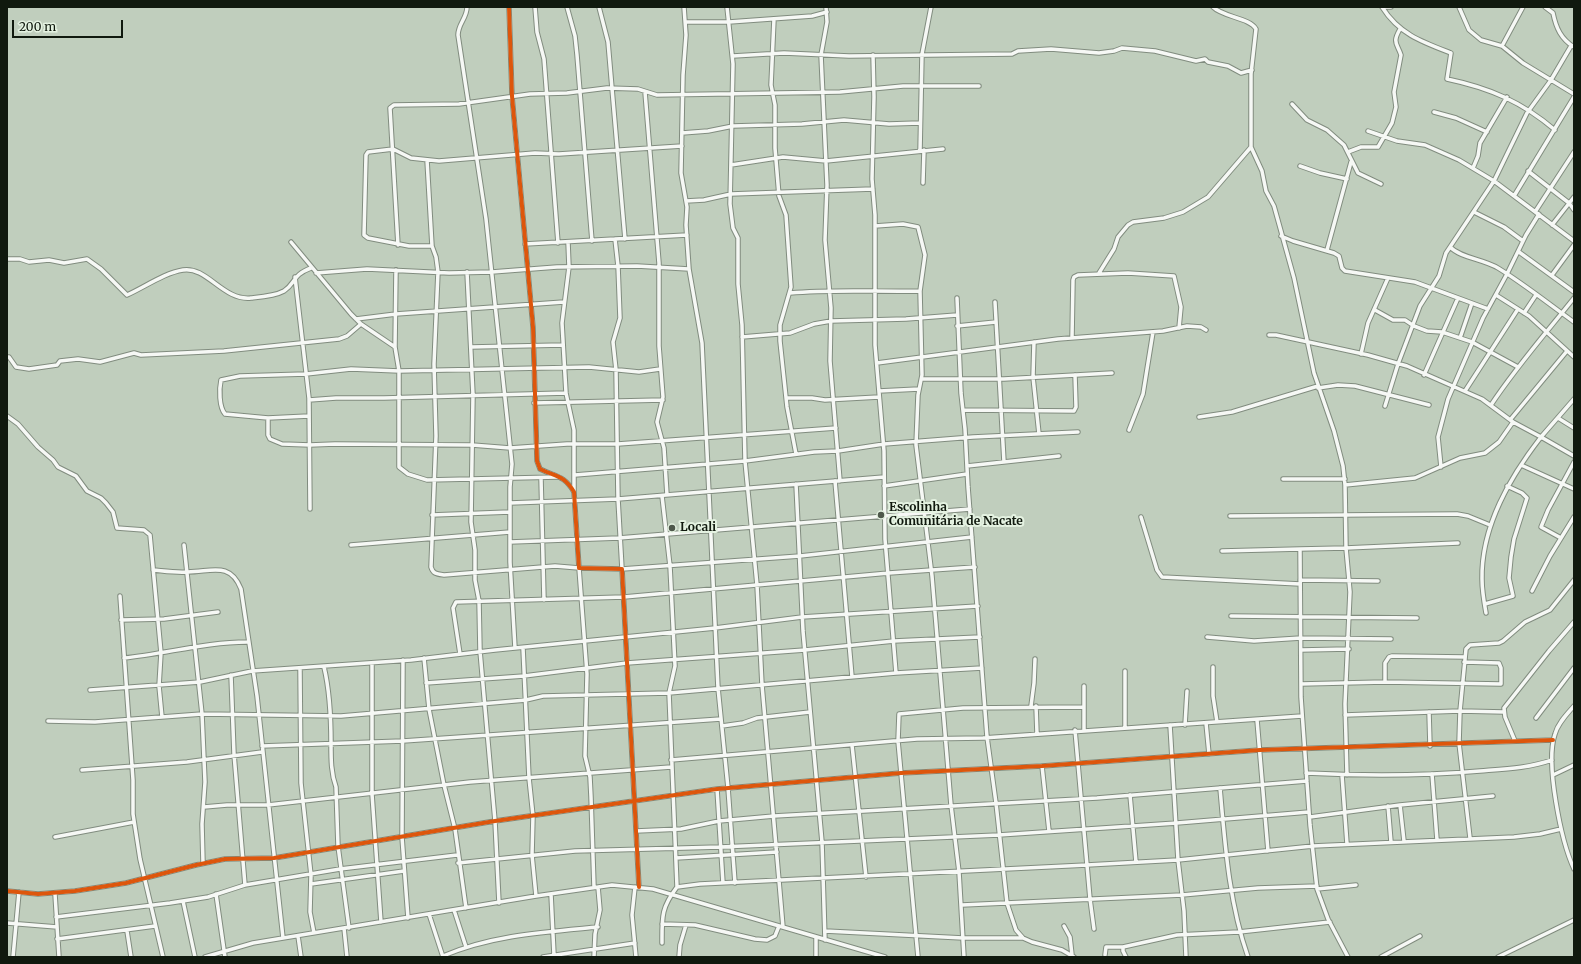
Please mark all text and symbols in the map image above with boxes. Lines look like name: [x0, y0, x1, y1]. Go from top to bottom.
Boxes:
scale bar: [14, 12, 125, 38]
text: 200 m: [19, 19, 56, 34]
place label: Escolinha Comunitária de Nacate: [889, 501, 1023, 529]
marker: Escolinha Comunitária de Nacate: [876, 510, 886, 520]
place label: Locali: [680, 521, 716, 535]
marker: Locali: [667, 523, 677, 533]

